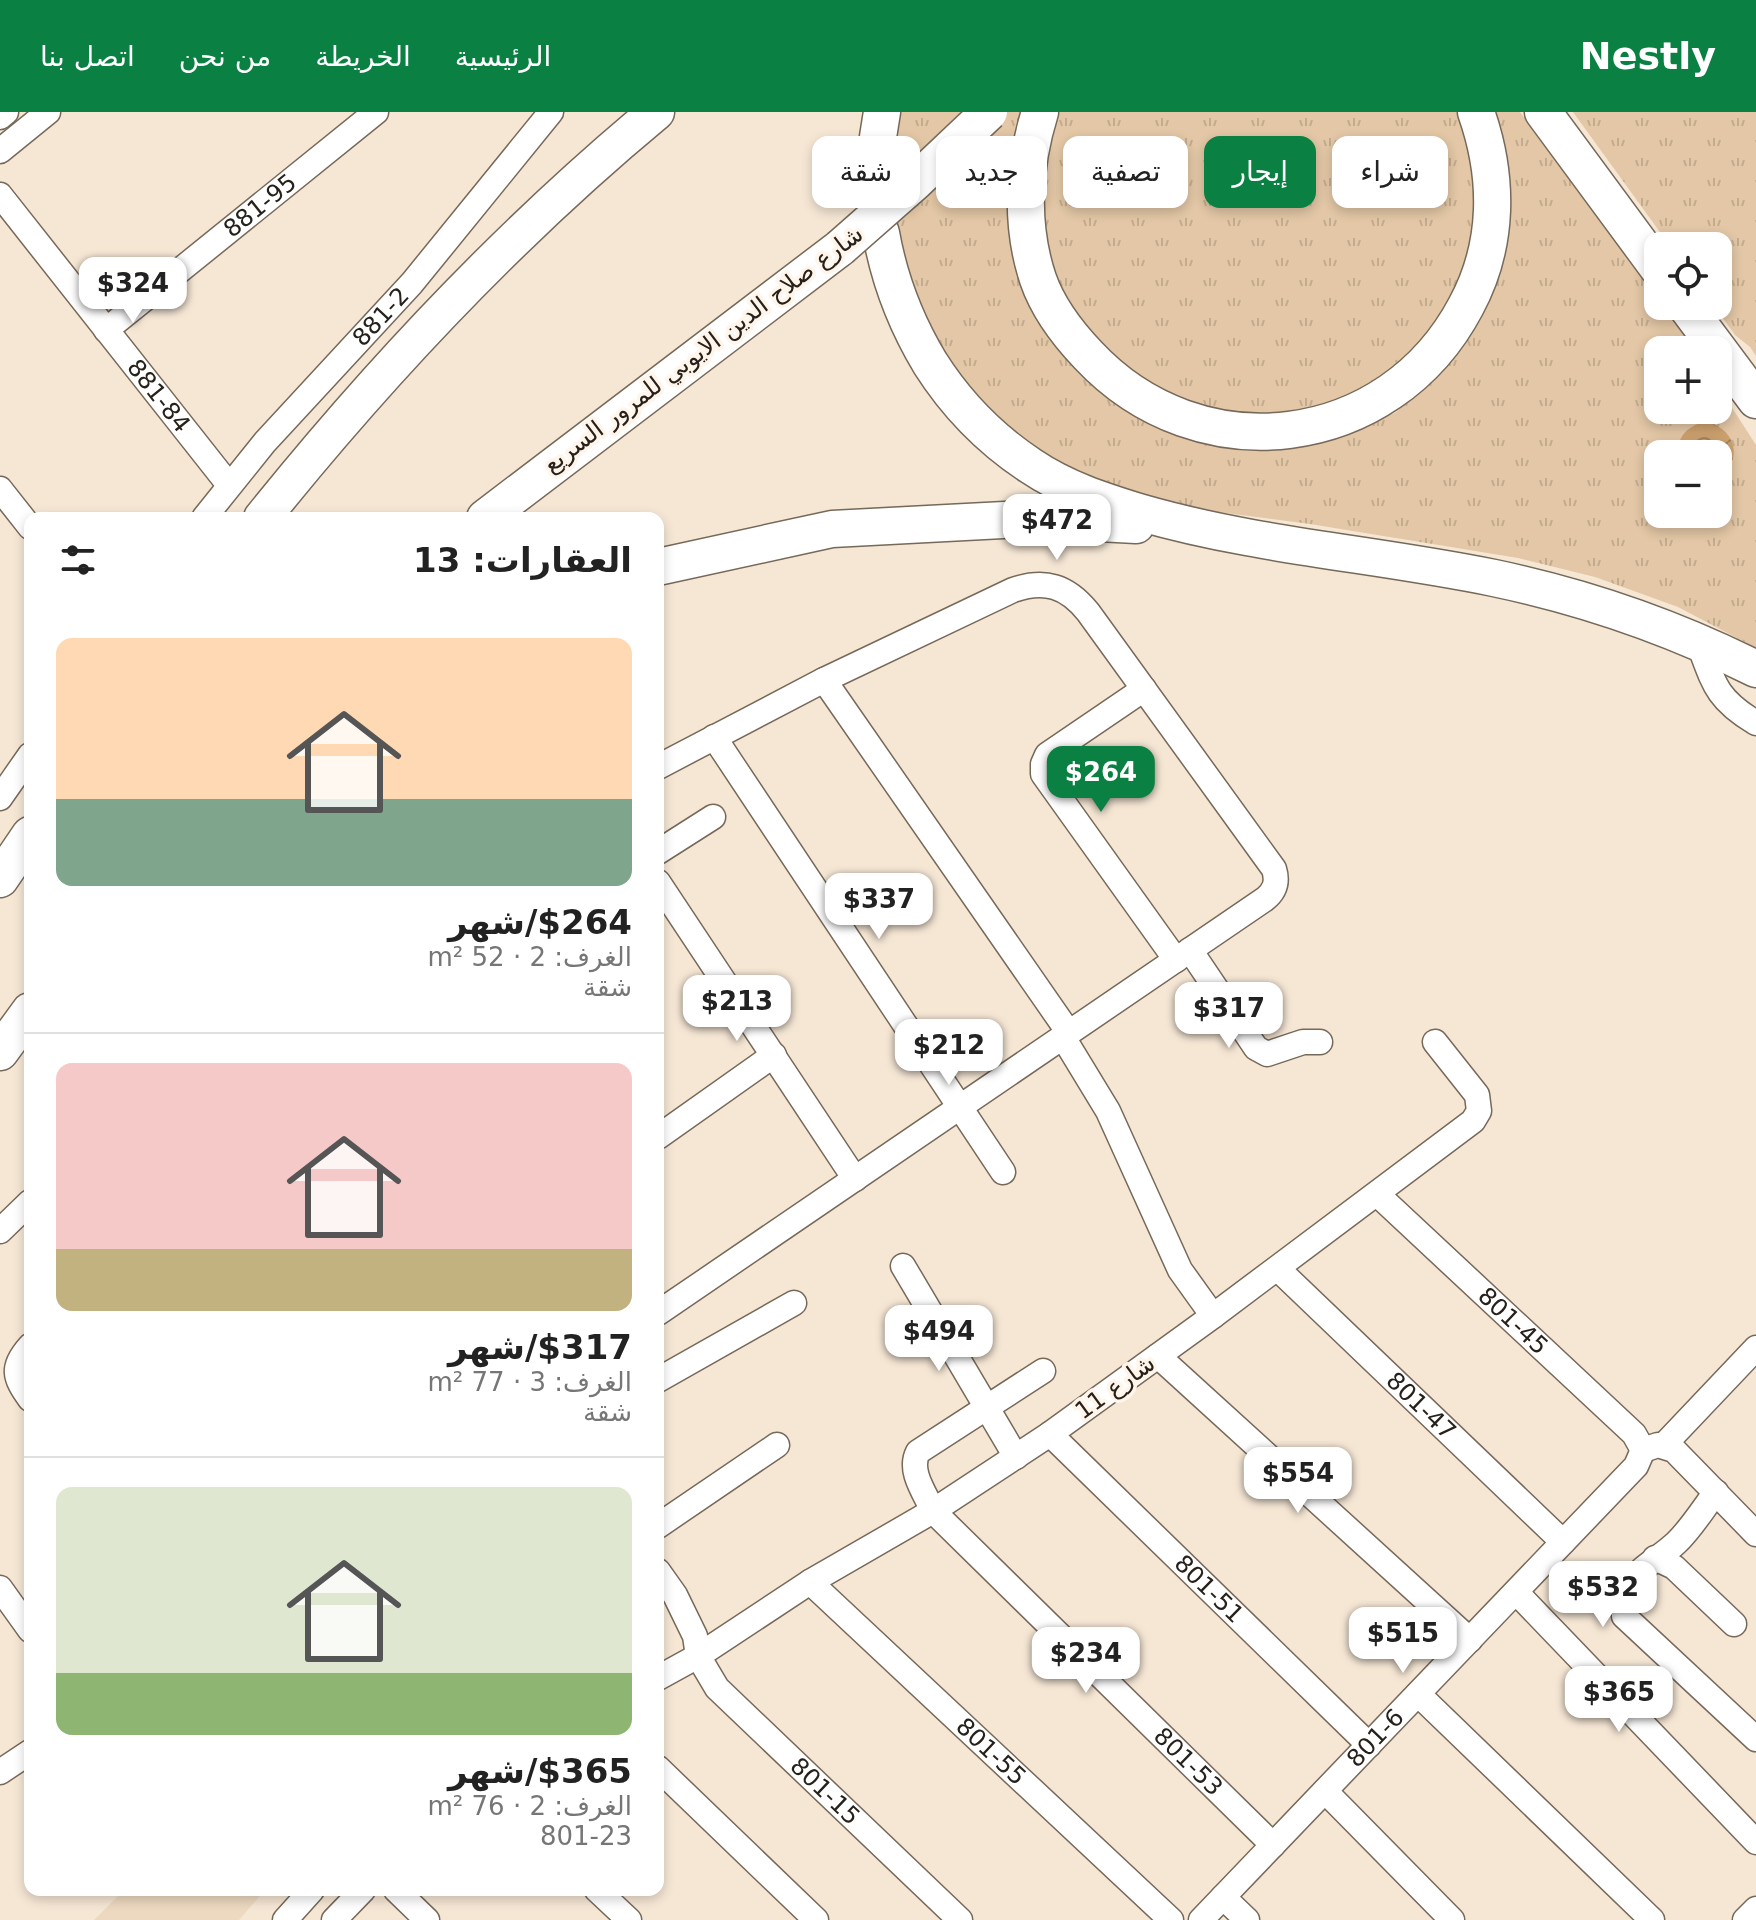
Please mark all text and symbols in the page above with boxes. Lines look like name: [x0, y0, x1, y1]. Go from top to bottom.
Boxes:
text: Nestly: [1580, 34, 1716, 78]
text: اتصل بنا: [40, 40, 135, 73]
text: من نحن: [179, 40, 271, 73]
text: الخريطة: [315, 40, 411, 73]
text: الرئيسية: [455, 40, 551, 73]
chip: شقة: [812, 136, 920, 208]
chip: جديد: [936, 136, 1047, 208]
chip: تصفية: [1063, 136, 1188, 208]
chip: إيجار: [1204, 136, 1316, 208]
chip: شراء: [1332, 136, 1448, 208]
street label: 881-95: [218, 168, 302, 243]
street label: شارع صلاح الدين الايوبي للمرور السريع: [538, 220, 868, 478]
map controls: [1644, 232, 1732, 528]
button: locate: [1644, 232, 1732, 320]
pin: $324: [86, 257, 180, 325]
text: $324: [97, 268, 169, 298]
street label: 881-2: [347, 282, 415, 352]
button: +: [1644, 336, 1732, 424]
street label: 881-84: [121, 354, 196, 438]
button: −: [1644, 440, 1732, 528]
pin: $472: [1010, 494, 1104, 562]
text: $472: [1021, 505, 1093, 535]
icon: filters: [56, 538, 100, 582]
text: العقارات: 13: [413, 540, 632, 580]
icon: home: [272, 690, 416, 834]
pin: $264: [1054, 746, 1148, 814]
text: $264: [1065, 757, 1137, 787]
pin: $337: [832, 873, 926, 941]
text: $337: [843, 884, 915, 914]
text: $264/شهر: [448, 902, 632, 942]
text: الغرف: 2 · 52 m²: [428, 942, 632, 972]
text: شقة: [583, 972, 632, 1002]
pin: $213: [690, 975, 784, 1043]
pin: $317: [1182, 982, 1276, 1050]
text: $213: [701, 986, 773, 1016]
text: $317: [1193, 993, 1265, 1023]
pin: $212: [902, 1019, 996, 1087]
text: $212: [913, 1030, 985, 1060]
icon: home: [272, 1115, 416, 1259]
street label: 801-45: [1472, 1282, 1554, 1360]
pin: $494: [892, 1305, 986, 1373]
text: $494: [903, 1316, 975, 1346]
text: $317/شهر: [448, 1327, 632, 1367]
street label: شارع 11: [1070, 1349, 1160, 1425]
street label: 801-47: [1381, 1366, 1461, 1446]
text: الغرف: 3 · 77 m²: [428, 1367, 632, 1397]
text: شقة: [583, 1397, 632, 1427]
pin: $554: [1251, 1447, 1345, 1515]
text: $554: [1262, 1458, 1334, 1488]
icon: home: [272, 1539, 416, 1683]
street label: 801-51: [1169, 1549, 1249, 1629]
pin: $532: [1556, 1561, 1650, 1629]
text: $532: [1567, 1572, 1639, 1602]
pin: $515: [1356, 1607, 1450, 1675]
text: $515: [1367, 1618, 1439, 1648]
pin: $234: [1039, 1627, 1133, 1695]
text: $234: [1050, 1638, 1122, 1668]
pin: $365: [1572, 1666, 1666, 1734]
text: $365: [1583, 1677, 1655, 1707]
street label: 801-6: [1341, 1703, 1410, 1773]
street label: 801-55: [950, 1712, 1032, 1791]
street label: 801-53: [1148, 1722, 1228, 1802]
text: $365/شهر: [448, 1751, 632, 1791]
street label: 801-15: [785, 1752, 866, 1831]
text: الغرف: 2 · 76 m²: [428, 1791, 632, 1821]
text: 801-23: [540, 1821, 632, 1851]

